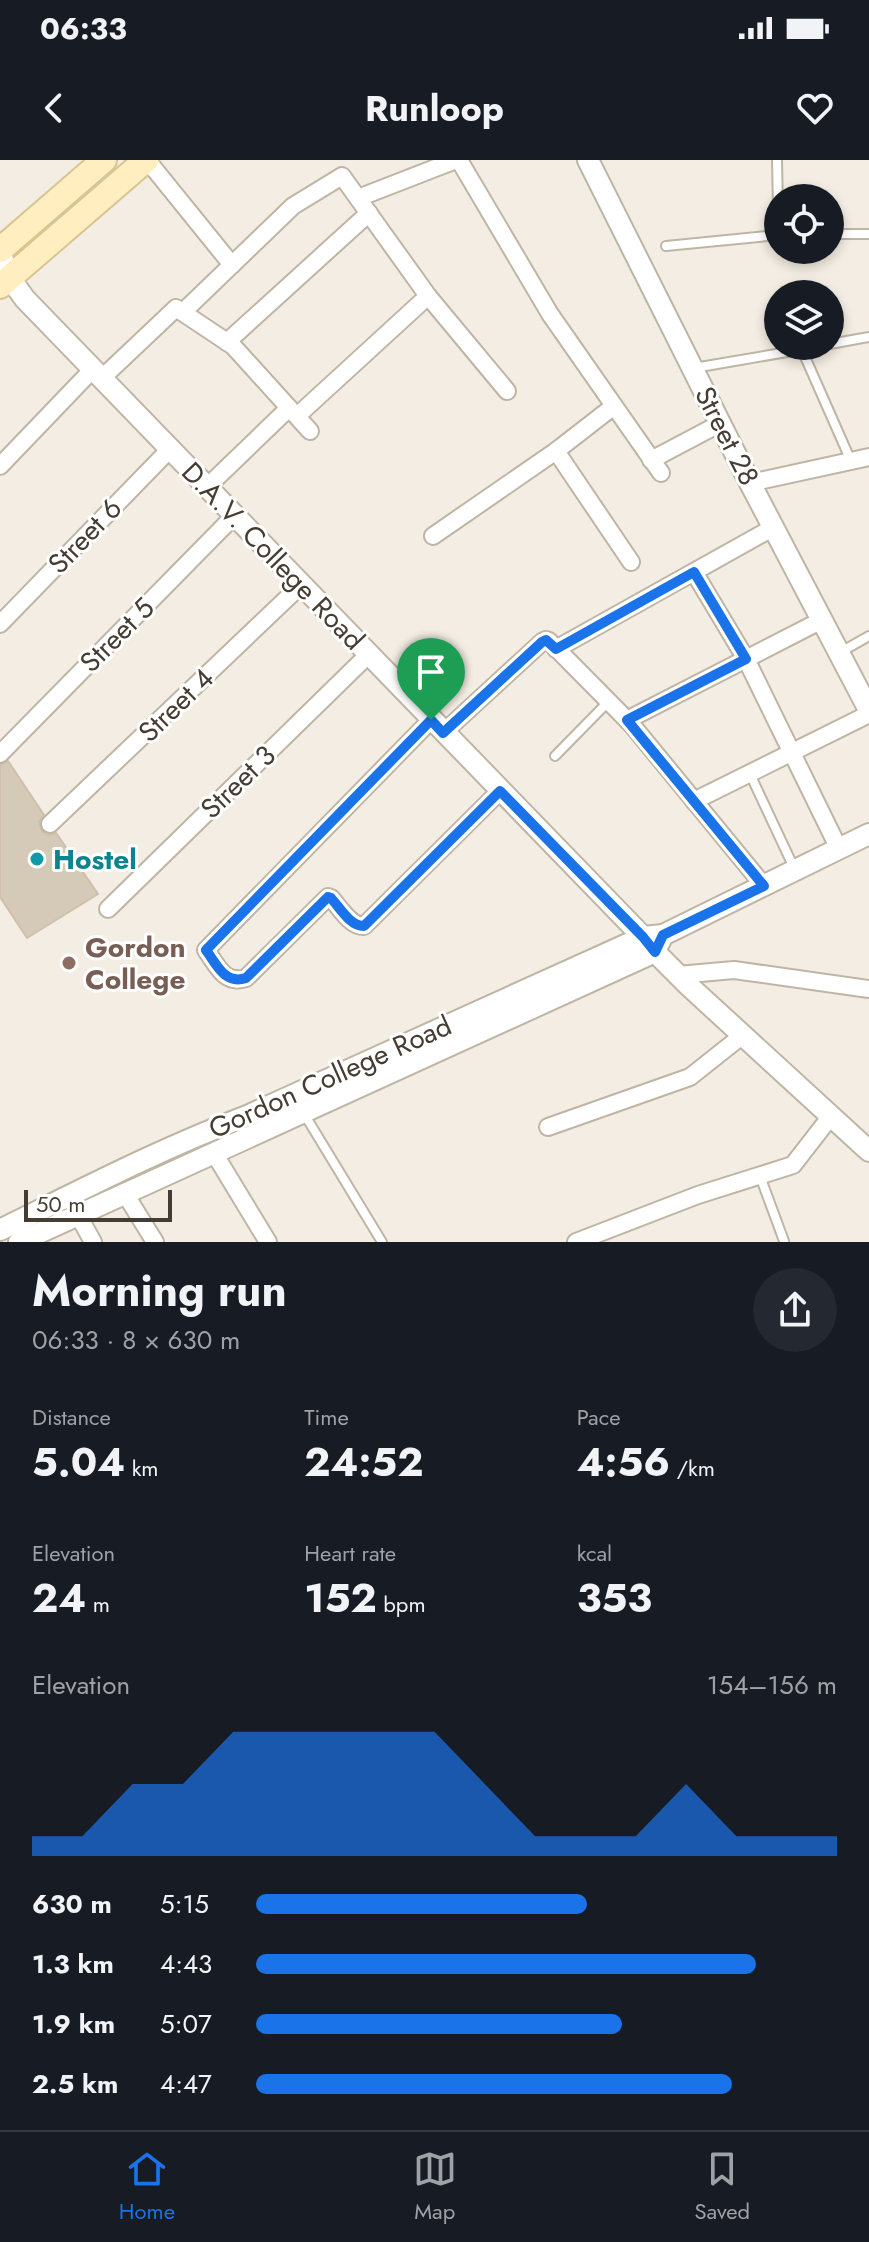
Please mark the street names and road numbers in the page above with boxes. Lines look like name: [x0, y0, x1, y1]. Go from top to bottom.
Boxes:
street label: Street 28: [685, 379, 769, 493]
street label: D.A.V. College Road: [172, 453, 374, 659]
street label: Street 6: [39, 489, 131, 583]
street label: Street 5: [70, 588, 164, 682]
street label: Street 4: [129, 658, 223, 752]
street label: Street 3: [191, 736, 285, 828]
street label: Gordon College Road: [202, 1005, 458, 1149]

